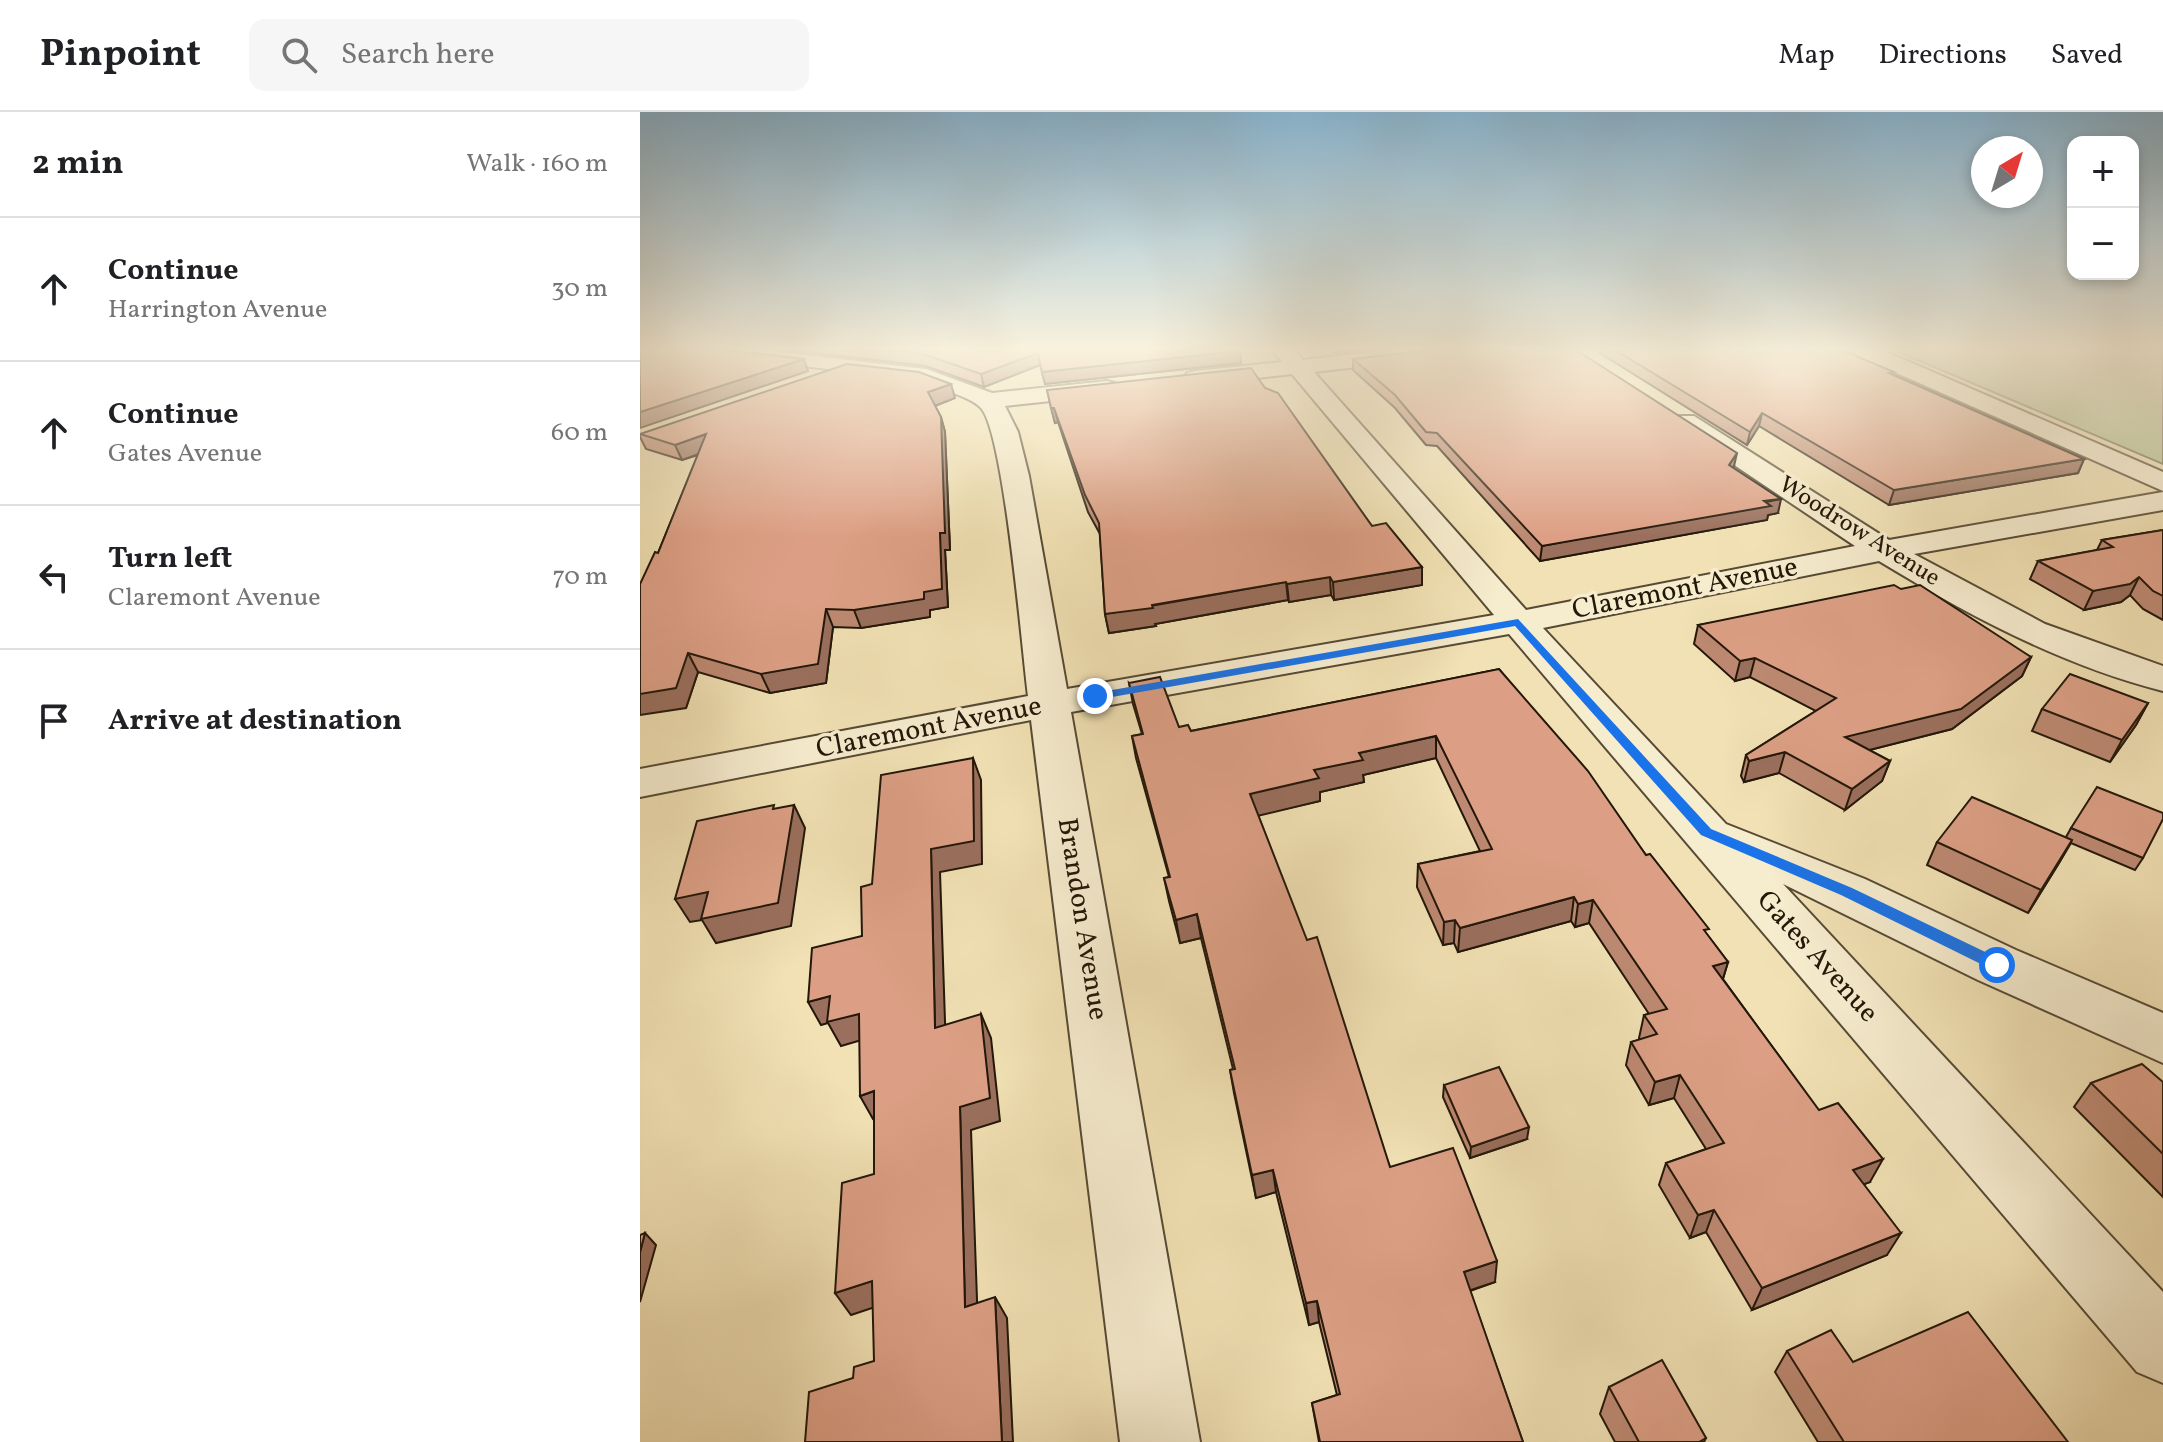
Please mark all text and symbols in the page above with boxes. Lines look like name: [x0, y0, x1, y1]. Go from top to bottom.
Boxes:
search box: [249, 19, 809, 91]
text: Pinpoint: [40, 29, 201, 82]
icon: search: [277, 33, 321, 77]
text: Search here: [341, 34, 494, 76]
text: Map: [1779, 36, 1835, 75]
text: Directions: [1879, 36, 2007, 75]
text: Saved: [2051, 36, 2123, 75]
north arrow: [1971, 136, 2043, 208]
map controls: [2067, 136, 2139, 280]
button: +: [2067, 136, 2139, 208]
text: 2 min: [32, 141, 124, 188]
text: Walk · 160 m: [466, 146, 608, 182]
button: −: [2067, 208, 2139, 280]
text: Continue: [108, 250, 239, 292]
icon: ahead: [32, 267, 76, 311]
text: 30 m: [551, 271, 608, 307]
text: Harrington Avenue: [108, 292, 327, 328]
text: Continue: [108, 394, 239, 436]
icon: ahead: [32, 411, 76, 455]
text: 60 m: [551, 415, 608, 451]
text: Gates Avenue: [108, 436, 262, 472]
street label: Woodrow Avenue: [1772, 469, 1946, 595]
text: Turn left: [108, 538, 232, 580]
street label: Claremont Avenue: [1569, 548, 1801, 630]
icon: left: [32, 555, 76, 599]
text: 70 m: [553, 559, 608, 595]
text: Claremont Avenue: [108, 580, 321, 616]
route end: [1077, 678, 1113, 714]
street label: Claremont Avenue: [813, 687, 1045, 769]
icon: arrive: [32, 699, 76, 743]
text: Arrive at destination: [108, 700, 402, 742]
street label: Brandon Avenue: [1047, 815, 1117, 1023]
street label: Gates Avenue: [1747, 882, 1887, 1032]
route start: [1979, 947, 2015, 983]

